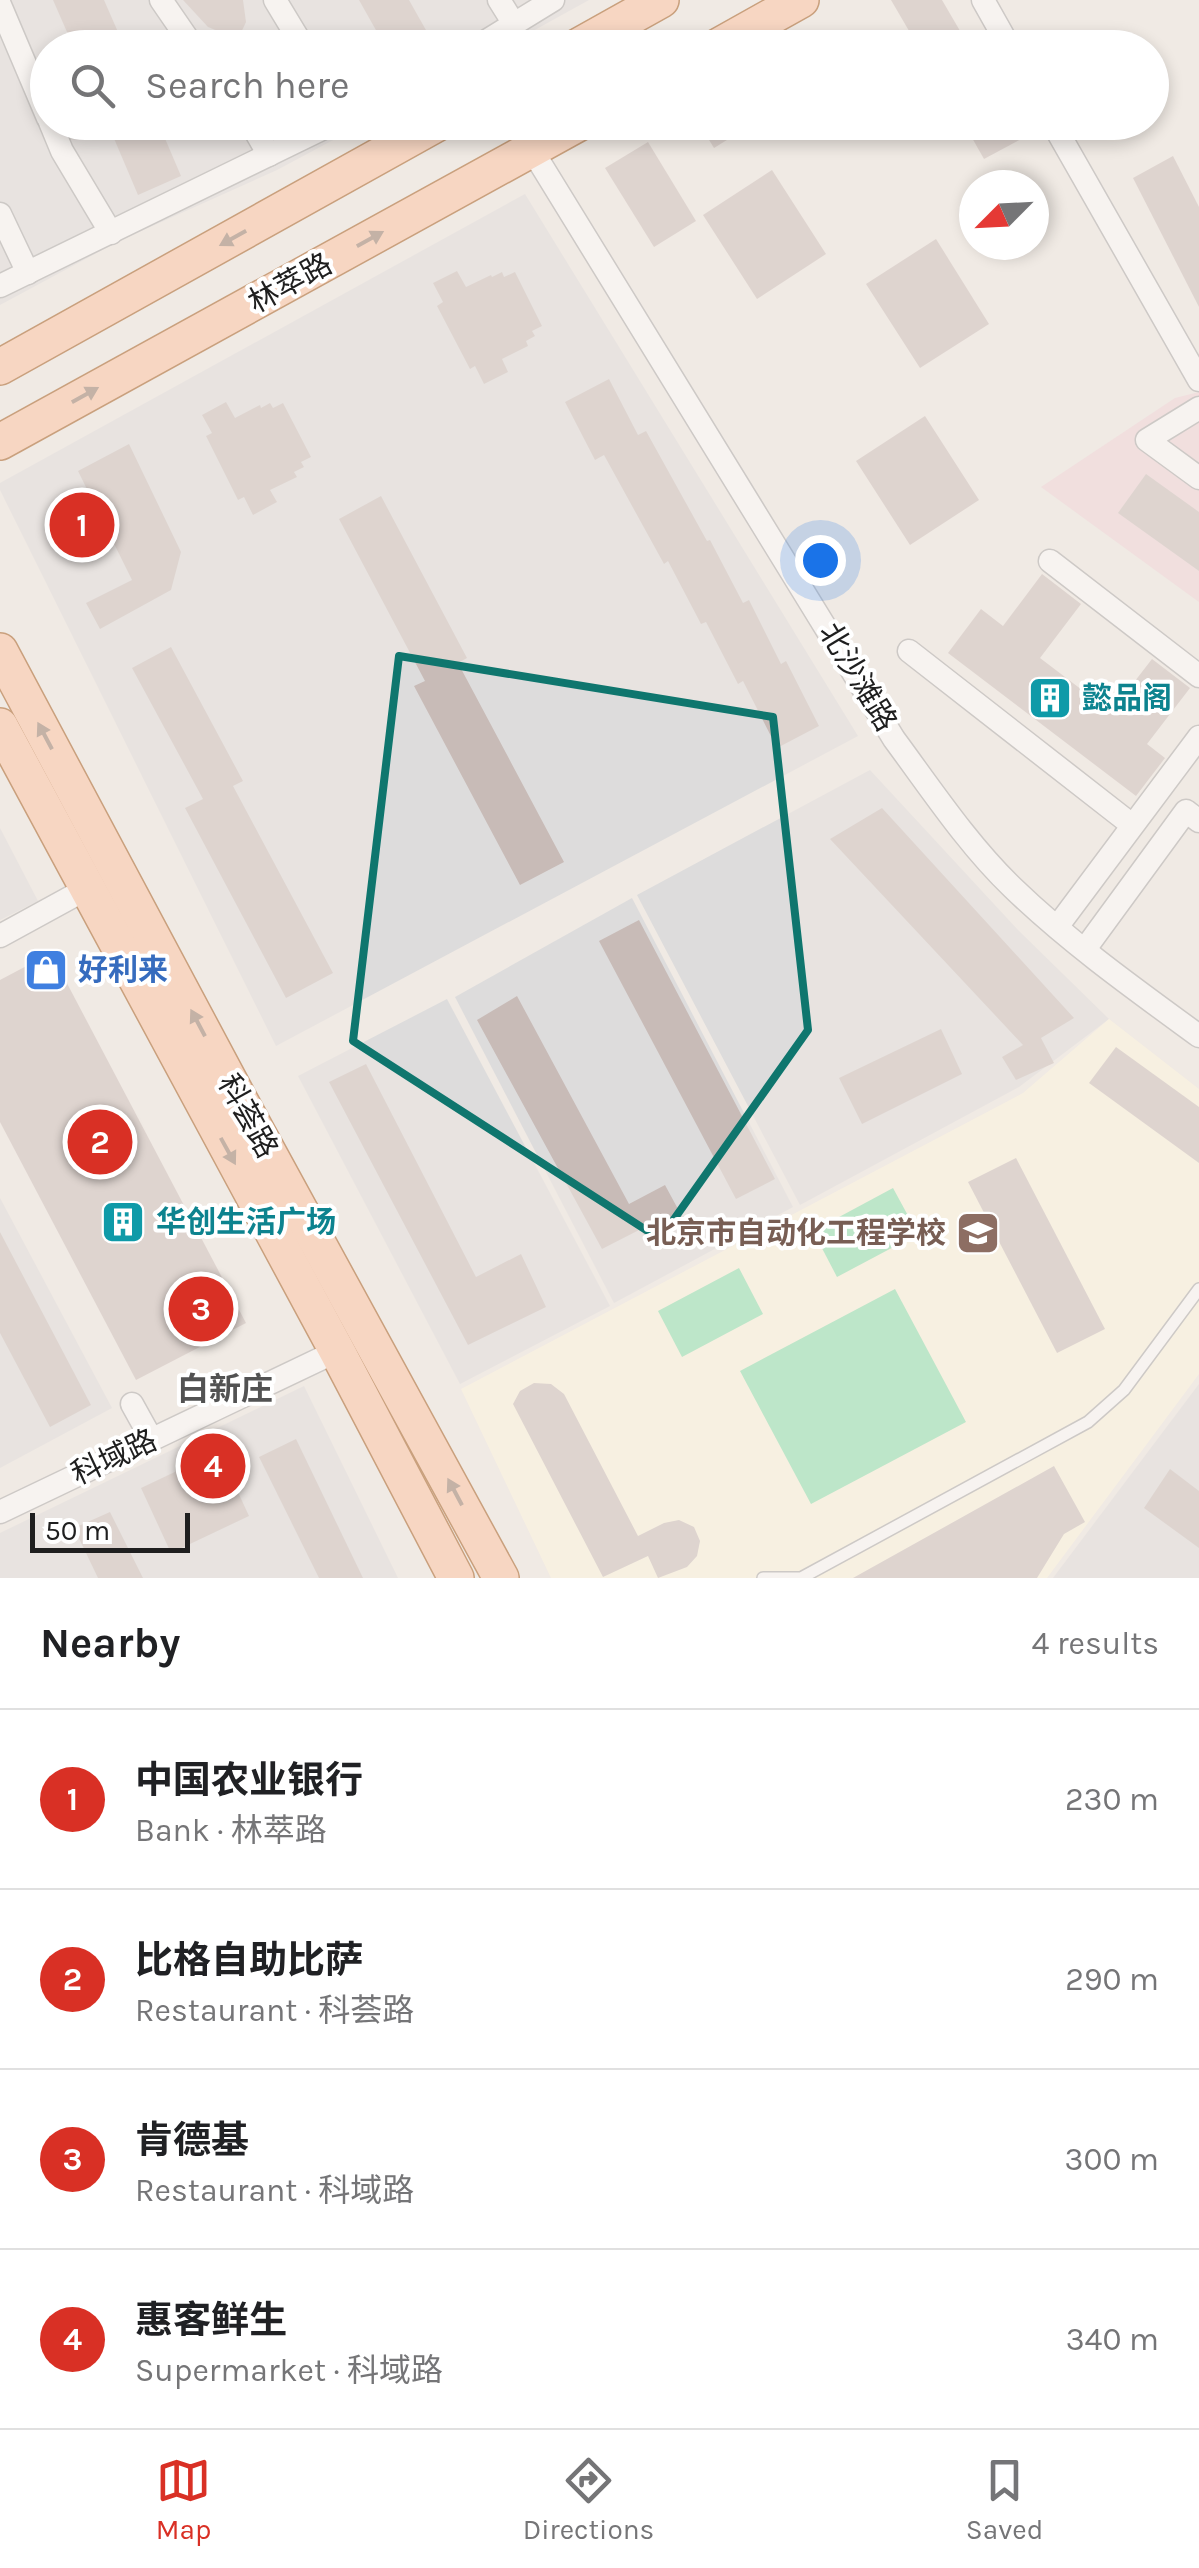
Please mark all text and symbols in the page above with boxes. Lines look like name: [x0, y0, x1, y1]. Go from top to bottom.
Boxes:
search box: [30, 30, 1169, 140]
icon: search: [65, 58, 120, 113]
text: Search here: [145, 63, 349, 108]
north arrow: [959, 170, 1049, 260]
one-way arrow: [218, 229, 247, 246]
one-way arrow: [356, 230, 384, 248]
street label: 林萃路: [242, 245, 338, 321]
one-way arrow: [71, 387, 100, 404]
pin: 1: [49, 488, 114, 562]
your location: [795, 535, 846, 586]
street label: 北沙滩路: [812, 616, 904, 738]
building icon: 懿品阁: [1027, 675, 1073, 721]
place label: 懿品阁: [1082, 680, 1172, 716]
one-way arrow: [37, 721, 54, 750]
shop icon: 好利来: [23, 947, 69, 993]
place label: 好利来: [78, 952, 168, 988]
one-way arrow: [190, 1008, 207, 1037]
street label: 科荟路: [210, 1068, 286, 1164]
pin: 2: [68, 1104, 132, 1180]
one-way arrow: [219, 1137, 236, 1165]
building icon: 华创生活广场: [100, 1199, 146, 1245]
place label: 华创生活广场: [156, 1204, 336, 1240]
school or university icon: 北京市自动化工程学校: [955, 1210, 1001, 1256]
place label: 北京市自动化工程学校: [646, 1215, 946, 1251]
pin: 3: [168, 1272, 234, 1346]
district label: 白新庄: [177, 1371, 273, 1408]
street label: 科域路: [66, 1422, 162, 1492]
pin: 4: [180, 1428, 246, 1504]
one-way arrow: [447, 1477, 464, 1506]
scale bar: [30, 1508, 190, 1552]
text: 50 m: [45, 1514, 110, 1547]
text: Nearby: [40, 1618, 180, 1668]
text: 4 results: [1032, 1625, 1159, 1662]
text: 中国农业银行: [135, 1758, 363, 1803]
text: 1: [67, 1781, 78, 1818]
text: 230 m: [1065, 1781, 1159, 1818]
text: Bank · 林萃路: [135, 1812, 327, 1849]
text: 比格自助比萨: [135, 1938, 363, 1983]
text: 2: [63, 1961, 82, 1998]
text: 290 m: [1065, 1961, 1159, 1998]
text: Restaurant · 科荟路: [135, 1992, 414, 2029]
text: 肯德基: [135, 2118, 249, 2163]
text: 3: [63, 2141, 82, 2178]
text: 300 m: [1065, 2141, 1159, 2178]
text: Restaurant · 科域路: [135, 2172, 414, 2209]
text: 惠客鲜生: [135, 2298, 287, 2343]
text: 4: [63, 2321, 82, 2358]
text: 340 m: [1066, 2321, 1159, 2358]
text: Supermarket · 科域路: [135, 2352, 443, 2389]
tab: Map: [156, 2453, 211, 2546]
tab: Directions: [523, 2453, 654, 2546]
tab: Saved: [966, 2453, 1043, 2546]

